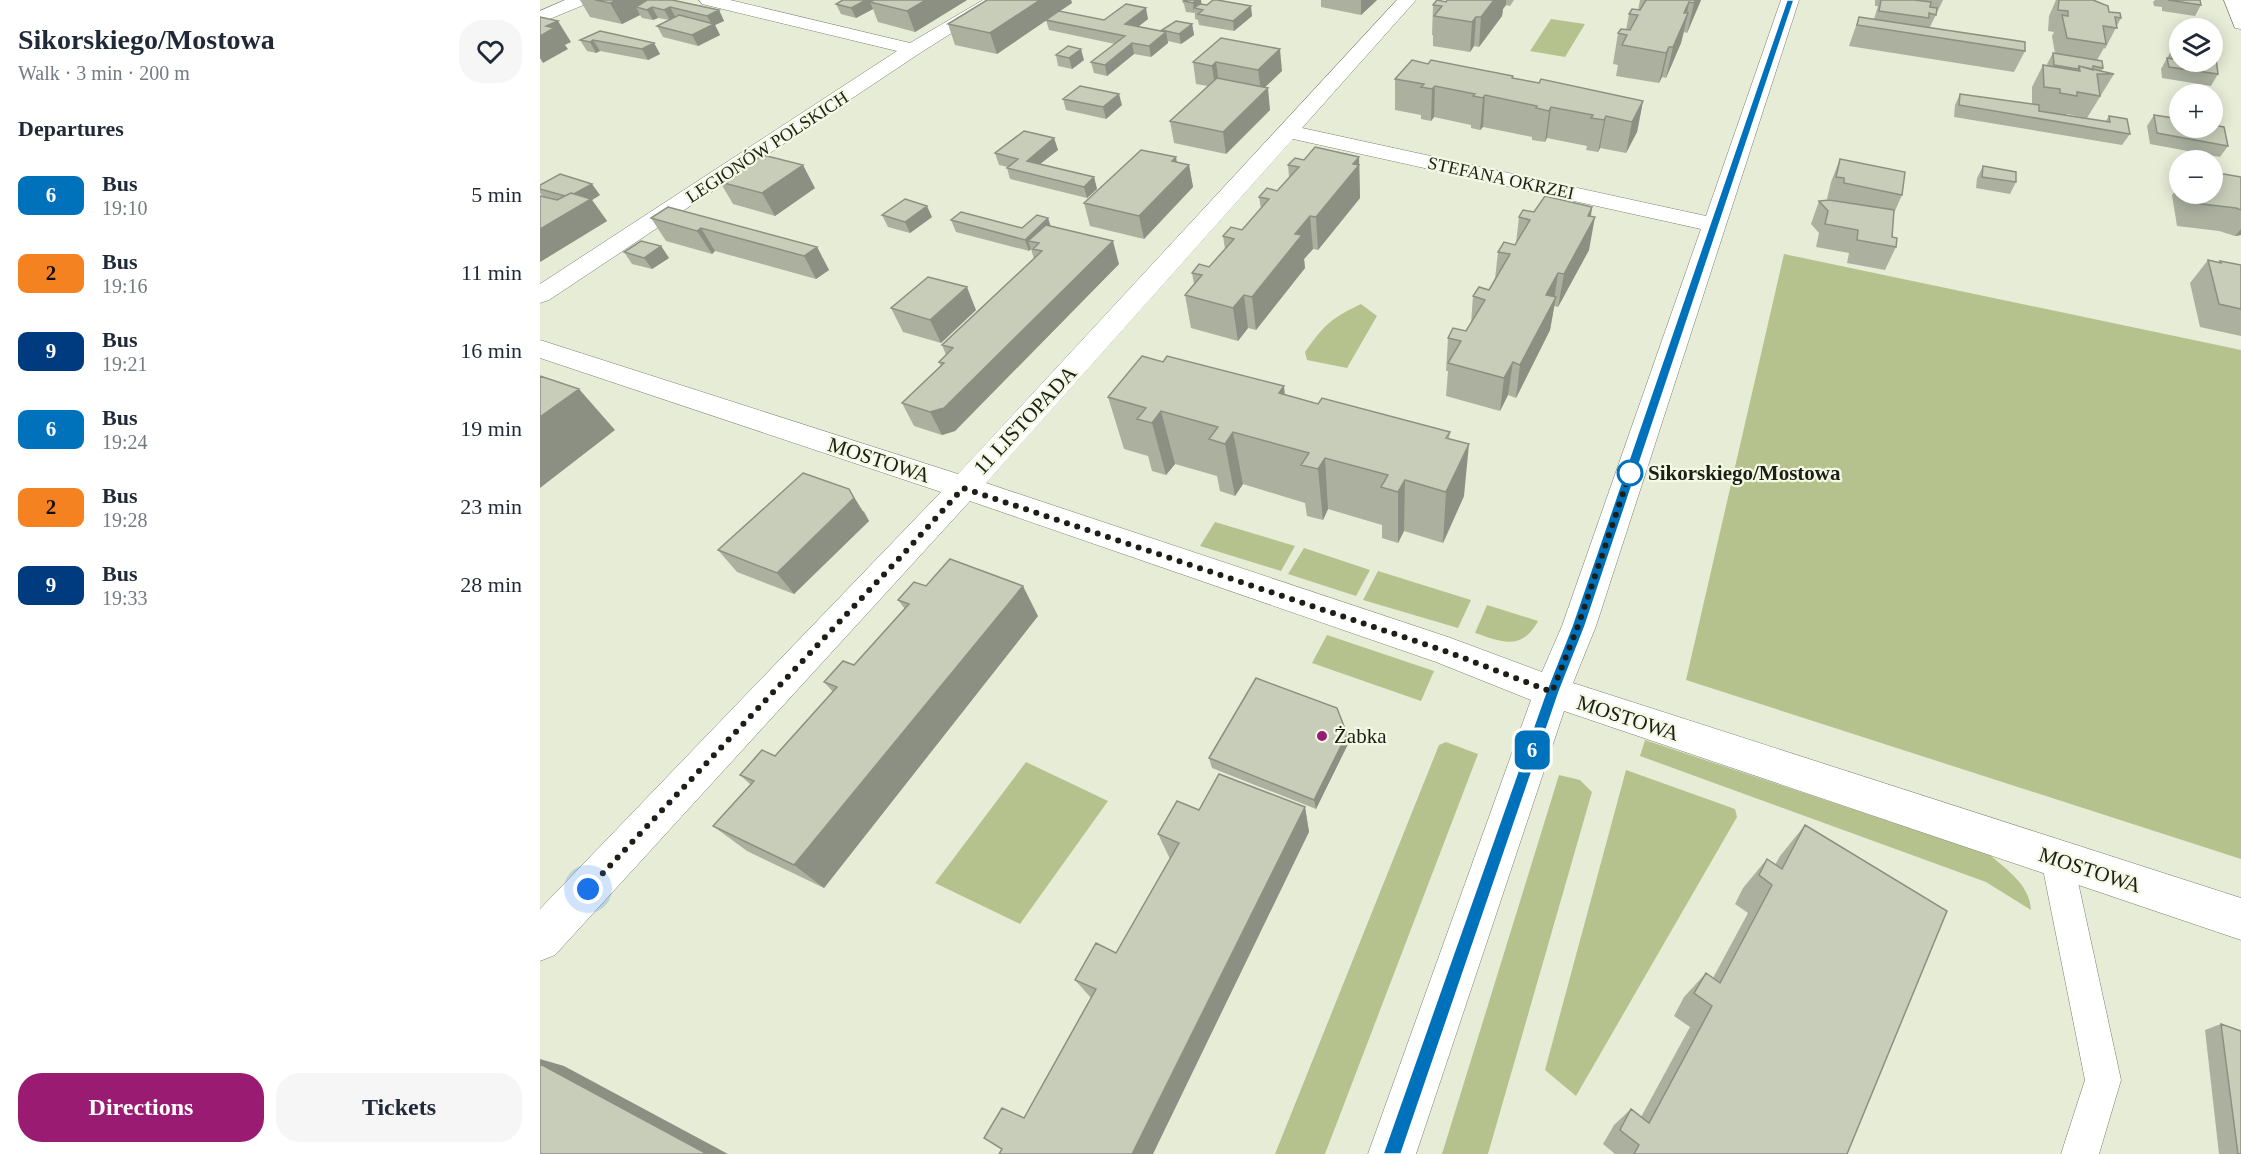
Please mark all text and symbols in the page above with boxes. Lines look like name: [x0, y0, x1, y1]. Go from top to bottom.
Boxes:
map controls: [2169, 18, 2223, 204]
button: layers: [2169, 18, 2223, 72]
button: heart: [459, 20, 522, 83]
text: Sikorskiego/Mostowa: [18, 24, 275, 55]
text: Walk · 3 min · 200 m: [18, 62, 190, 84]
button: +: [2169, 84, 2223, 138]
street label: LEGIONÓW POLSKICH: [682, 86, 852, 207]
text: Departures: [18, 116, 124, 141]
button: −: [2169, 150, 2223, 204]
street label: STEFANA OKRZEI: [1426, 153, 1576, 203]
text: Bus: [102, 171, 137, 196]
text: 5 min: [471, 182, 522, 207]
text: 6: [46, 183, 56, 207]
text: 19:10: [102, 197, 148, 219]
text: Bus: [102, 249, 137, 274]
text: 11 min: [461, 260, 522, 285]
text: 2: [46, 261, 56, 285]
text: 19:16: [102, 275, 148, 297]
text: Bus: [102, 327, 137, 352]
text: 16 min: [460, 338, 522, 363]
text: 9: [46, 339, 56, 363]
text: 19:21: [102, 353, 148, 375]
street label: 11 LISTOPADA: [969, 360, 1082, 479]
text: Bus: [102, 405, 137, 430]
text: 19 min: [460, 416, 522, 441]
text: 6: [46, 417, 56, 441]
text: 19:24: [102, 431, 148, 453]
street label: MOSTOWA: [825, 432, 934, 488]
marker: Sikorskiego/Mostowa: [1617, 460, 1643, 486]
place label: Sikorskiego/Mostowa: [1648, 461, 1841, 485]
text: Bus: [102, 483, 137, 508]
text: 23 min: [460, 494, 522, 519]
text: 2: [46, 495, 56, 519]
text: 19:28: [102, 509, 148, 531]
text: Bus: [102, 561, 137, 586]
text: 28 min: [460, 572, 522, 597]
text: 9: [46, 573, 56, 597]
text: 19:33: [102, 587, 148, 609]
street label: MOSTOWA: [1574, 690, 1683, 746]
place label: Żabka: [1334, 724, 1387, 748]
marker: Żabka: [1315, 729, 1329, 743]
line badge: 6: [1512, 730, 1552, 770]
text: 6: [1527, 738, 1537, 762]
street label: MOSTOWA: [2036, 842, 2145, 898]
your location: [573, 874, 603, 904]
button: Directions: [18, 1073, 264, 1142]
button: Tickets: [276, 1073, 522, 1142]

